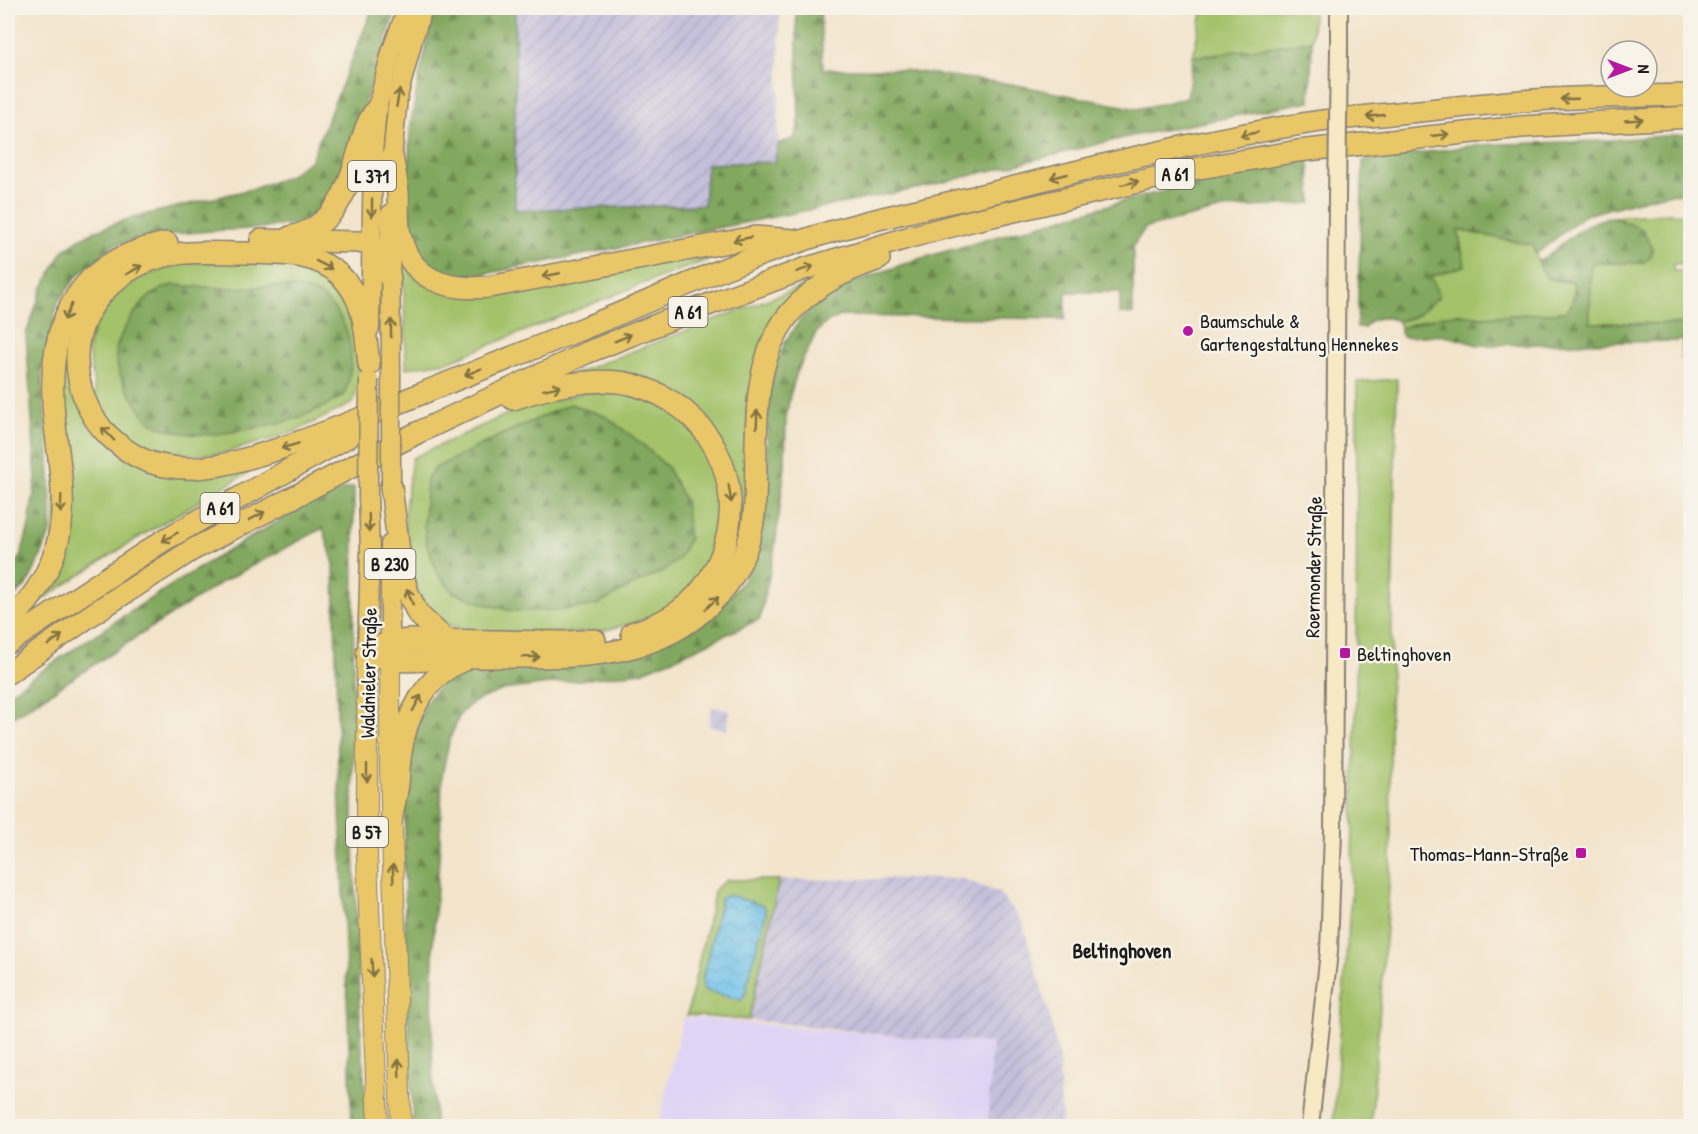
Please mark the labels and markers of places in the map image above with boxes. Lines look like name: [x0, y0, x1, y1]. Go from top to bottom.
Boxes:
place label: Baumschule & Gartengestaltung Hennekes: [1200, 307, 1399, 357]
marker: Baumschule & Gartengestaltung Hennekes: [1181, 324, 1195, 338]
place label: Beltinghoven: [1357, 640, 1451, 667]
marker: Beltinghoven: [1338, 646, 1352, 660]
place label: Thomas-Mann-Straße: [1410, 840, 1569, 867]
marker: Thomas-Mann-Straße: [1574, 846, 1588, 860]

